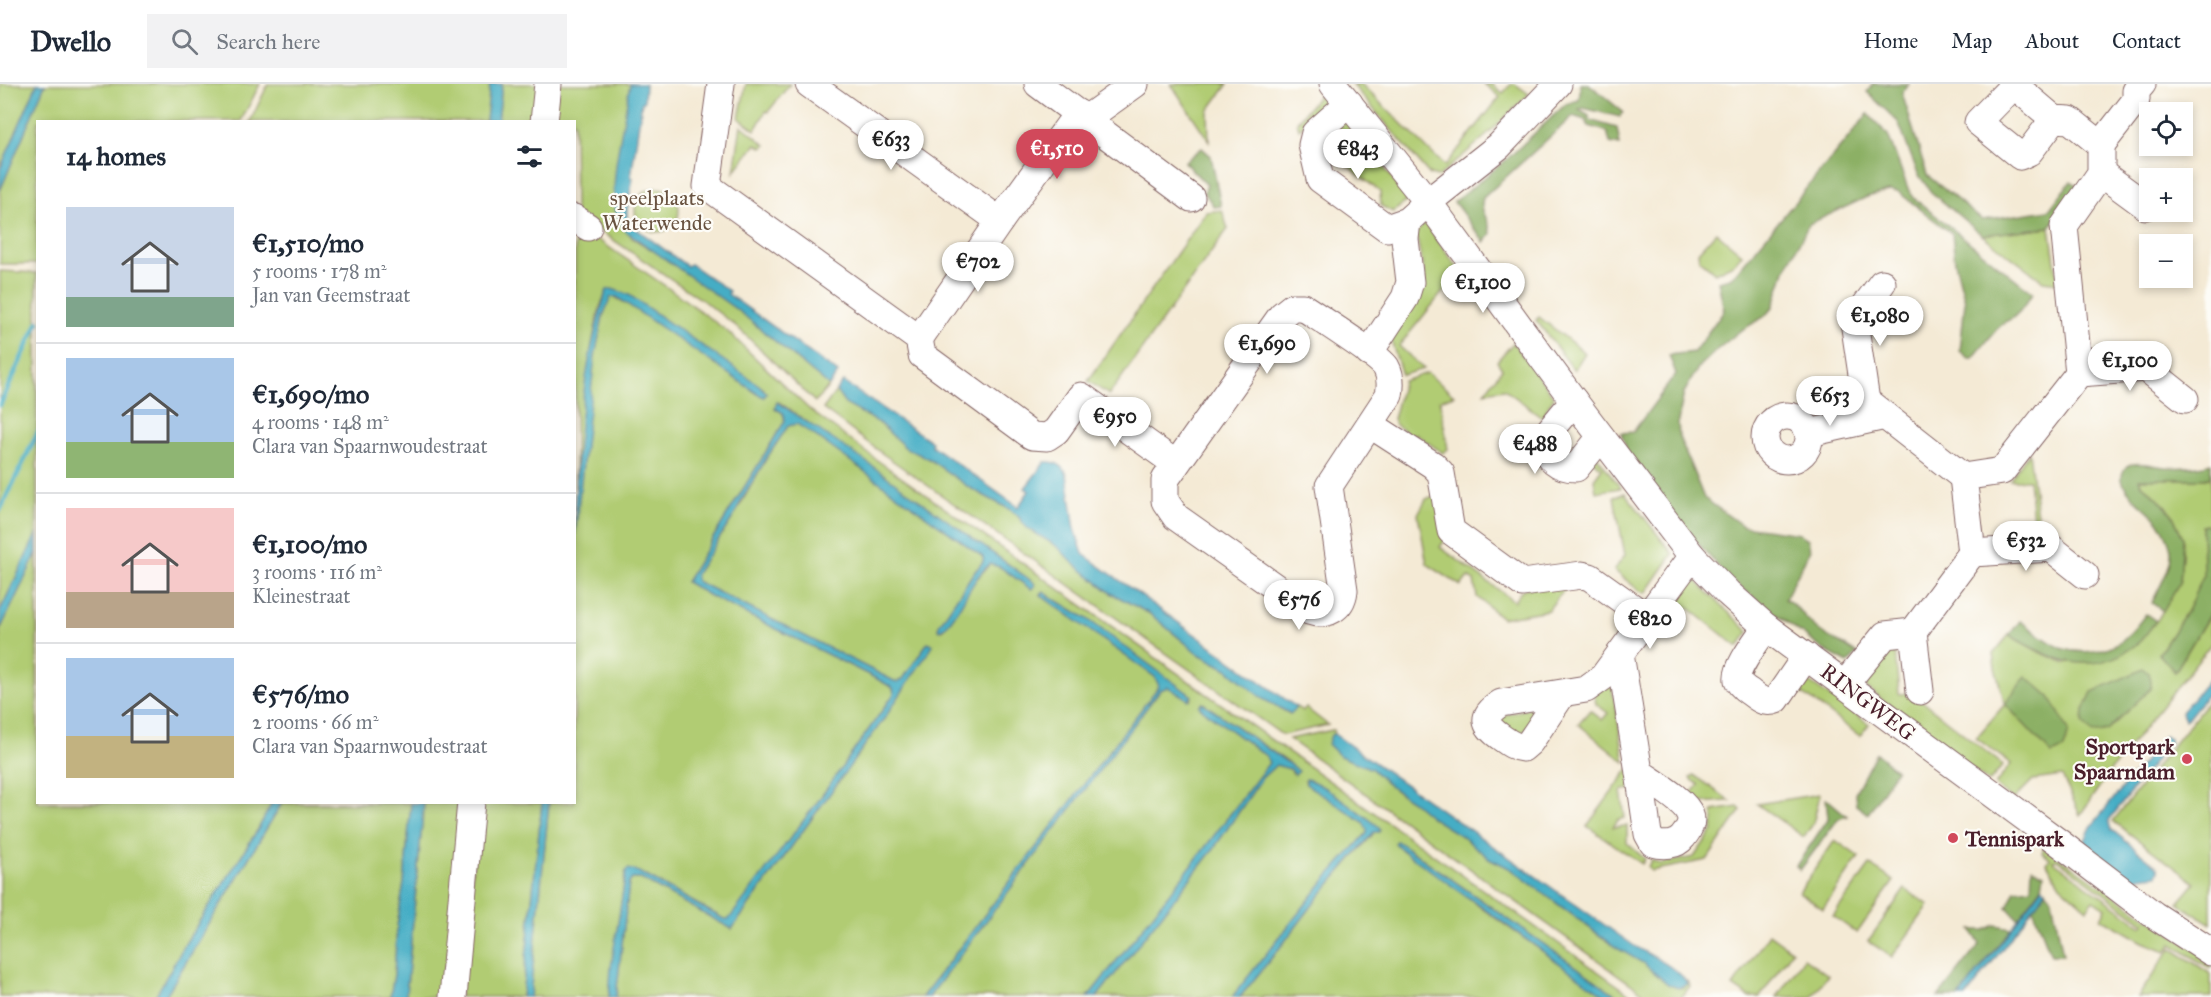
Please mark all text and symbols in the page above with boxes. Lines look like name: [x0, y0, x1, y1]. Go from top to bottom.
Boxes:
search box: [147, 14, 567, 68]
text: Dwello: [30, 24, 111, 59]
icon: search: [168, 25, 201, 58]
text: Search here: [216, 28, 320, 55]
text: Home: [1863, 28, 1918, 54]
text: Map: [1951, 28, 1992, 54]
text: About: [2025, 28, 2079, 54]
text: Contact: [2112, 28, 2181, 54]
map controls: [2139, 102, 2193, 288]
button: locate: [2139, 102, 2193, 156]
pin: €633: [855, 120, 927, 171]
text: €633: [872, 127, 910, 151]
pin: €1,510: [1008, 129, 1106, 180]
pin: €843: [1322, 129, 1394, 180]
text: €1,510: [1030, 136, 1084, 160]
text: €843: [1337, 136, 1379, 160]
text: 14 homes: [66, 140, 166, 172]
icon: filters: [513, 140, 546, 173]
button: +: [2139, 168, 2193, 222]
park label: speelplaats Waterwende: [602, 184, 712, 236]
text: €1,510/mo: [252, 227, 364, 259]
icon: home: [114, 231, 186, 303]
button: −: [2139, 234, 2193, 288]
pin: €702: [942, 242, 1014, 293]
text: €702: [956, 249, 1000, 273]
text: 5 rooms · 178 m²: [252, 259, 387, 283]
pin: €1,100: [1434, 263, 1532, 314]
text: €1,100: [1455, 270, 1511, 294]
text: Jan van Geemstraat: [252, 283, 410, 307]
pin: €1,080: [1831, 296, 1929, 347]
text: €1,080: [1850, 303, 1910, 327]
pin: €1,690: [1218, 324, 1316, 375]
text: €1,690: [1238, 331, 1296, 355]
pin: €1,100: [2081, 341, 2179, 392]
text: €1,100: [2102, 348, 2158, 372]
pin: €653: [1794, 376, 1866, 427]
text: €1,690/mo: [252, 378, 369, 410]
icon: home: [114, 382, 186, 454]
text: €653: [1810, 383, 1850, 407]
pin: €950: [1079, 397, 1151, 448]
text: €950: [1093, 404, 1137, 428]
text: 4 rooms · 148 m²: [252, 410, 389, 434]
pin: €488: [1499, 424, 1571, 475]
text: €488: [1513, 431, 1557, 455]
text: Clara van Spaarnwoudestraat: [252, 434, 487, 458]
pin: €532: [1990, 521, 2062, 572]
text: €1,100/mo: [252, 528, 367, 560]
text: €532: [2006, 528, 2046, 552]
icon: home: [114, 532, 186, 604]
text: 3 rooms · 116 m²: [252, 560, 382, 584]
pin: €576: [1263, 580, 1335, 631]
text: Kleinestraat: [252, 584, 350, 608]
text: €576: [1278, 587, 1320, 611]
pin: €820: [1614, 599, 1686, 650]
text: €820: [1628, 606, 1672, 630]
street label: RINGWEG: [1815, 657, 1921, 747]
text: €576/mo: [252, 678, 349, 710]
icon: home: [114, 682, 186, 754]
text: 2 rooms · 66 m²: [252, 710, 378, 734]
place label: Sportpark Spaarndam: [2074, 733, 2176, 785]
text: Clara van Spaarnwoudestraat: [252, 734, 487, 758]
marker: Sportpark Spaarndam: [2180, 752, 2194, 766]
place label: Tennispark: [1964, 825, 2065, 852]
marker: Tennispark: [1946, 831, 1960, 845]

